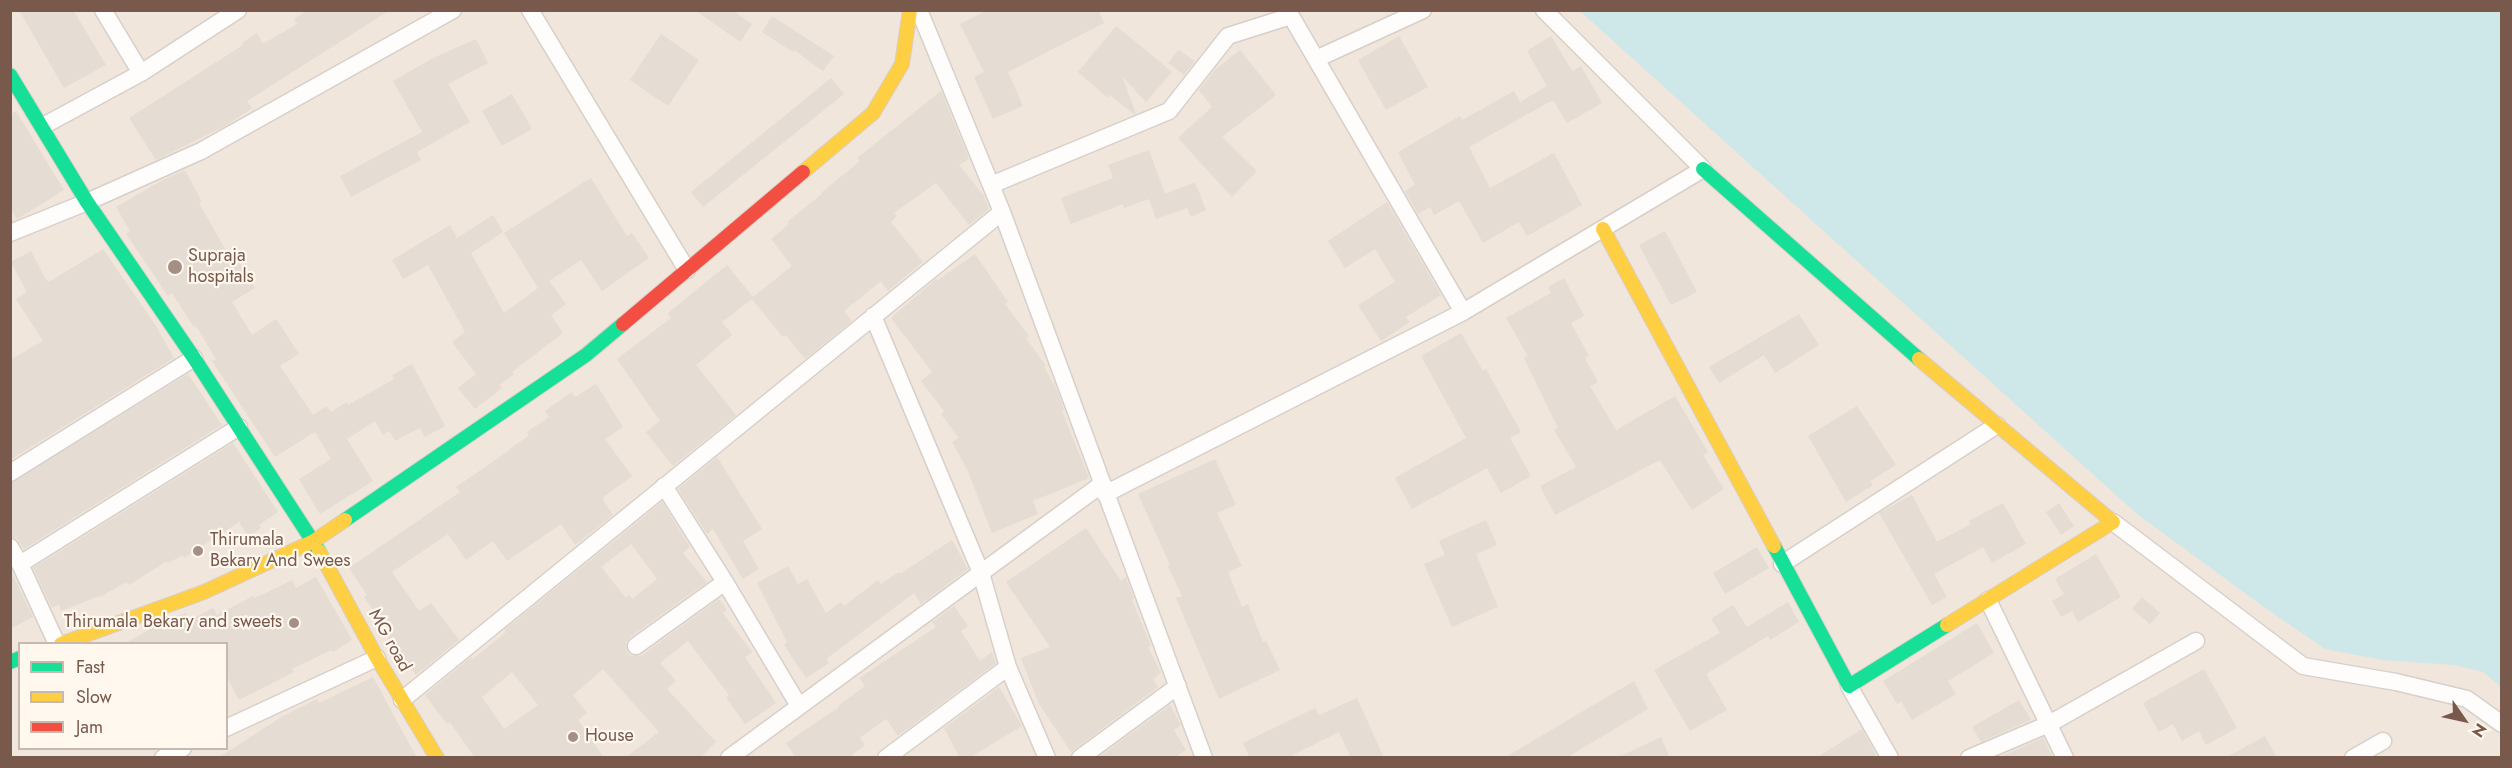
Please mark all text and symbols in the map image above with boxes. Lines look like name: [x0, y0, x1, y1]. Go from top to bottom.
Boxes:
place label: Supraja hospitals: [188, 246, 254, 288]
marker: Supraja hospitals: [166, 258, 184, 276]
place label: Thirumala Bekary And Swees: [210, 530, 351, 572]
marker: Thirumala Bekary And Swees: [191, 544, 205, 558]
street label: MG road: [363, 606, 415, 676]
place label: Thirumala Bekary and sweets: [64, 612, 282, 634]
marker: Thirumala Bekary and sweets: [287, 616, 301, 630]
legend: [18, 642, 228, 750]
text: Fast: [76, 654, 105, 680]
text: Slow: [76, 684, 112, 710]
north arrow: [2434, 690, 2494, 750]
text: Jam: [76, 714, 103, 740]
text: N: [2466, 719, 2492, 742]
place label: House: [585, 726, 634, 748]
marker: House: [566, 730, 580, 744]

